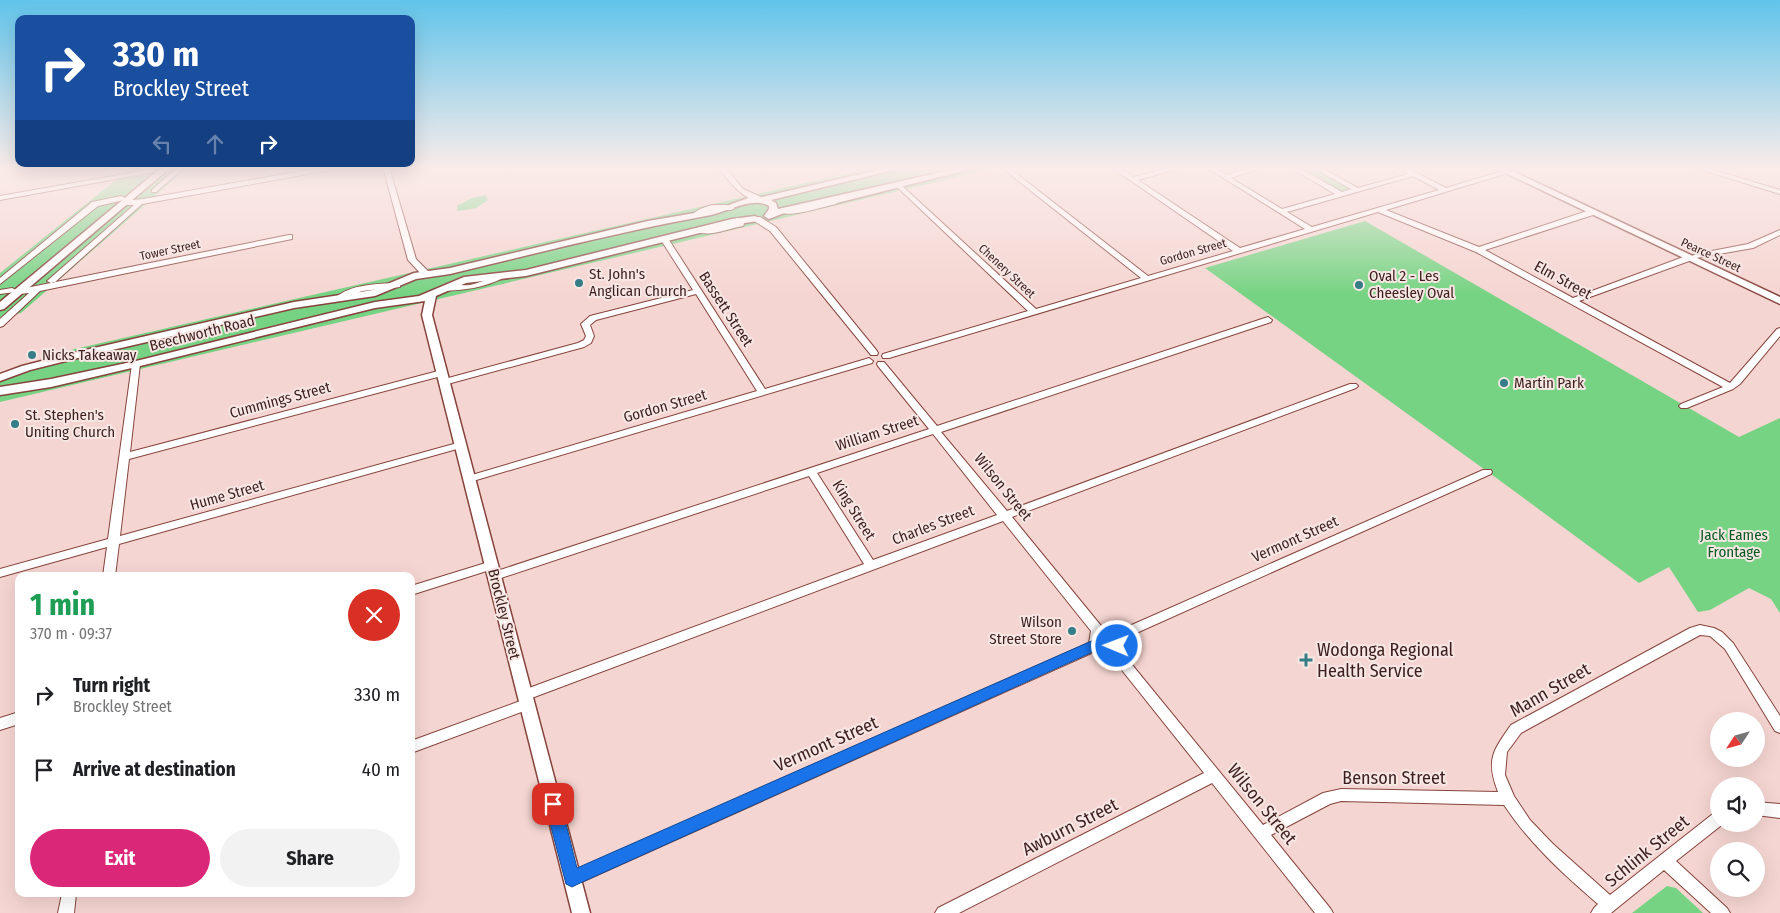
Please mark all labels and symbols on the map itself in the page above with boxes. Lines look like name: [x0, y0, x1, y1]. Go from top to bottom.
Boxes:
street label: Pearce Street: [1679, 235, 1743, 275]
street label: Gordon Street: [1158, 236, 1228, 268]
street label: Tower Street: [138, 237, 202, 263]
street label: Chenery Street: [976, 241, 1038, 301]
street label: Elm Street: [1531, 257, 1595, 303]
place label: St. John's Anglican Church: [589, 265, 687, 300]
place label: Oval 2 - Les Cheesley Oval: [1369, 267, 1454, 302]
street label: Bassett Street: [695, 268, 757, 350]
marker: St. John's Anglican Church: [573, 277, 585, 289]
marker: Oval 2 - Les Cheesley Oval: [1353, 279, 1365, 291]
street label: Beechworth Road: [148, 311, 256, 355]
place label: Nicks Takeaway: [42, 346, 137, 364]
marker: Nicks Takeaway: [26, 349, 38, 361]
place label: Martin Park: [1514, 374, 1584, 392]
marker: Martin Park: [1498, 377, 1510, 389]
street label: Cummings Street: [228, 378, 333, 422]
street label: Gordon Street: [621, 386, 709, 426]
place label: St. Stephen's Uniting Church: [25, 406, 115, 441]
street label: William Street: [833, 411, 921, 455]
marker: St. Stephen's Uniting Church: [9, 418, 21, 430]
street label: Wilson Street: [970, 450, 1036, 524]
street label: Hume Street: [188, 476, 266, 514]
street label: King Street: [829, 477, 879, 543]
street label: Charles Street: [890, 501, 976, 549]
street label: Vermont Street: [1249, 512, 1341, 566]
park label: Jack Eames Frontage: [1700, 526, 1768, 561]
street label: Brockley Street: [484, 567, 524, 661]
place label: Wilson Street Store: [989, 613, 1062, 648]
position arrow: [1090, 619, 1142, 671]
marker: Wilson Street Store: [1066, 625, 1078, 637]
place label: Wodonga Regional Health Service: [1317, 639, 1454, 682]
marker: Wodonga Regional Health Service: [1299, 653, 1313, 667]
street label: Mann Street: [1506, 658, 1594, 722]
street label: Vermont Street: [771, 711, 881, 777]
north arrow: [1710, 712, 1765, 768]
street label: Wilson Street: [1223, 759, 1301, 849]
street label: Benson Street: [1342, 767, 1446, 789]
pin: [532, 783, 574, 825]
street label: Awburn Street: [1018, 793, 1122, 861]
street label: Schlink Street: [1601, 810, 1694, 892]

